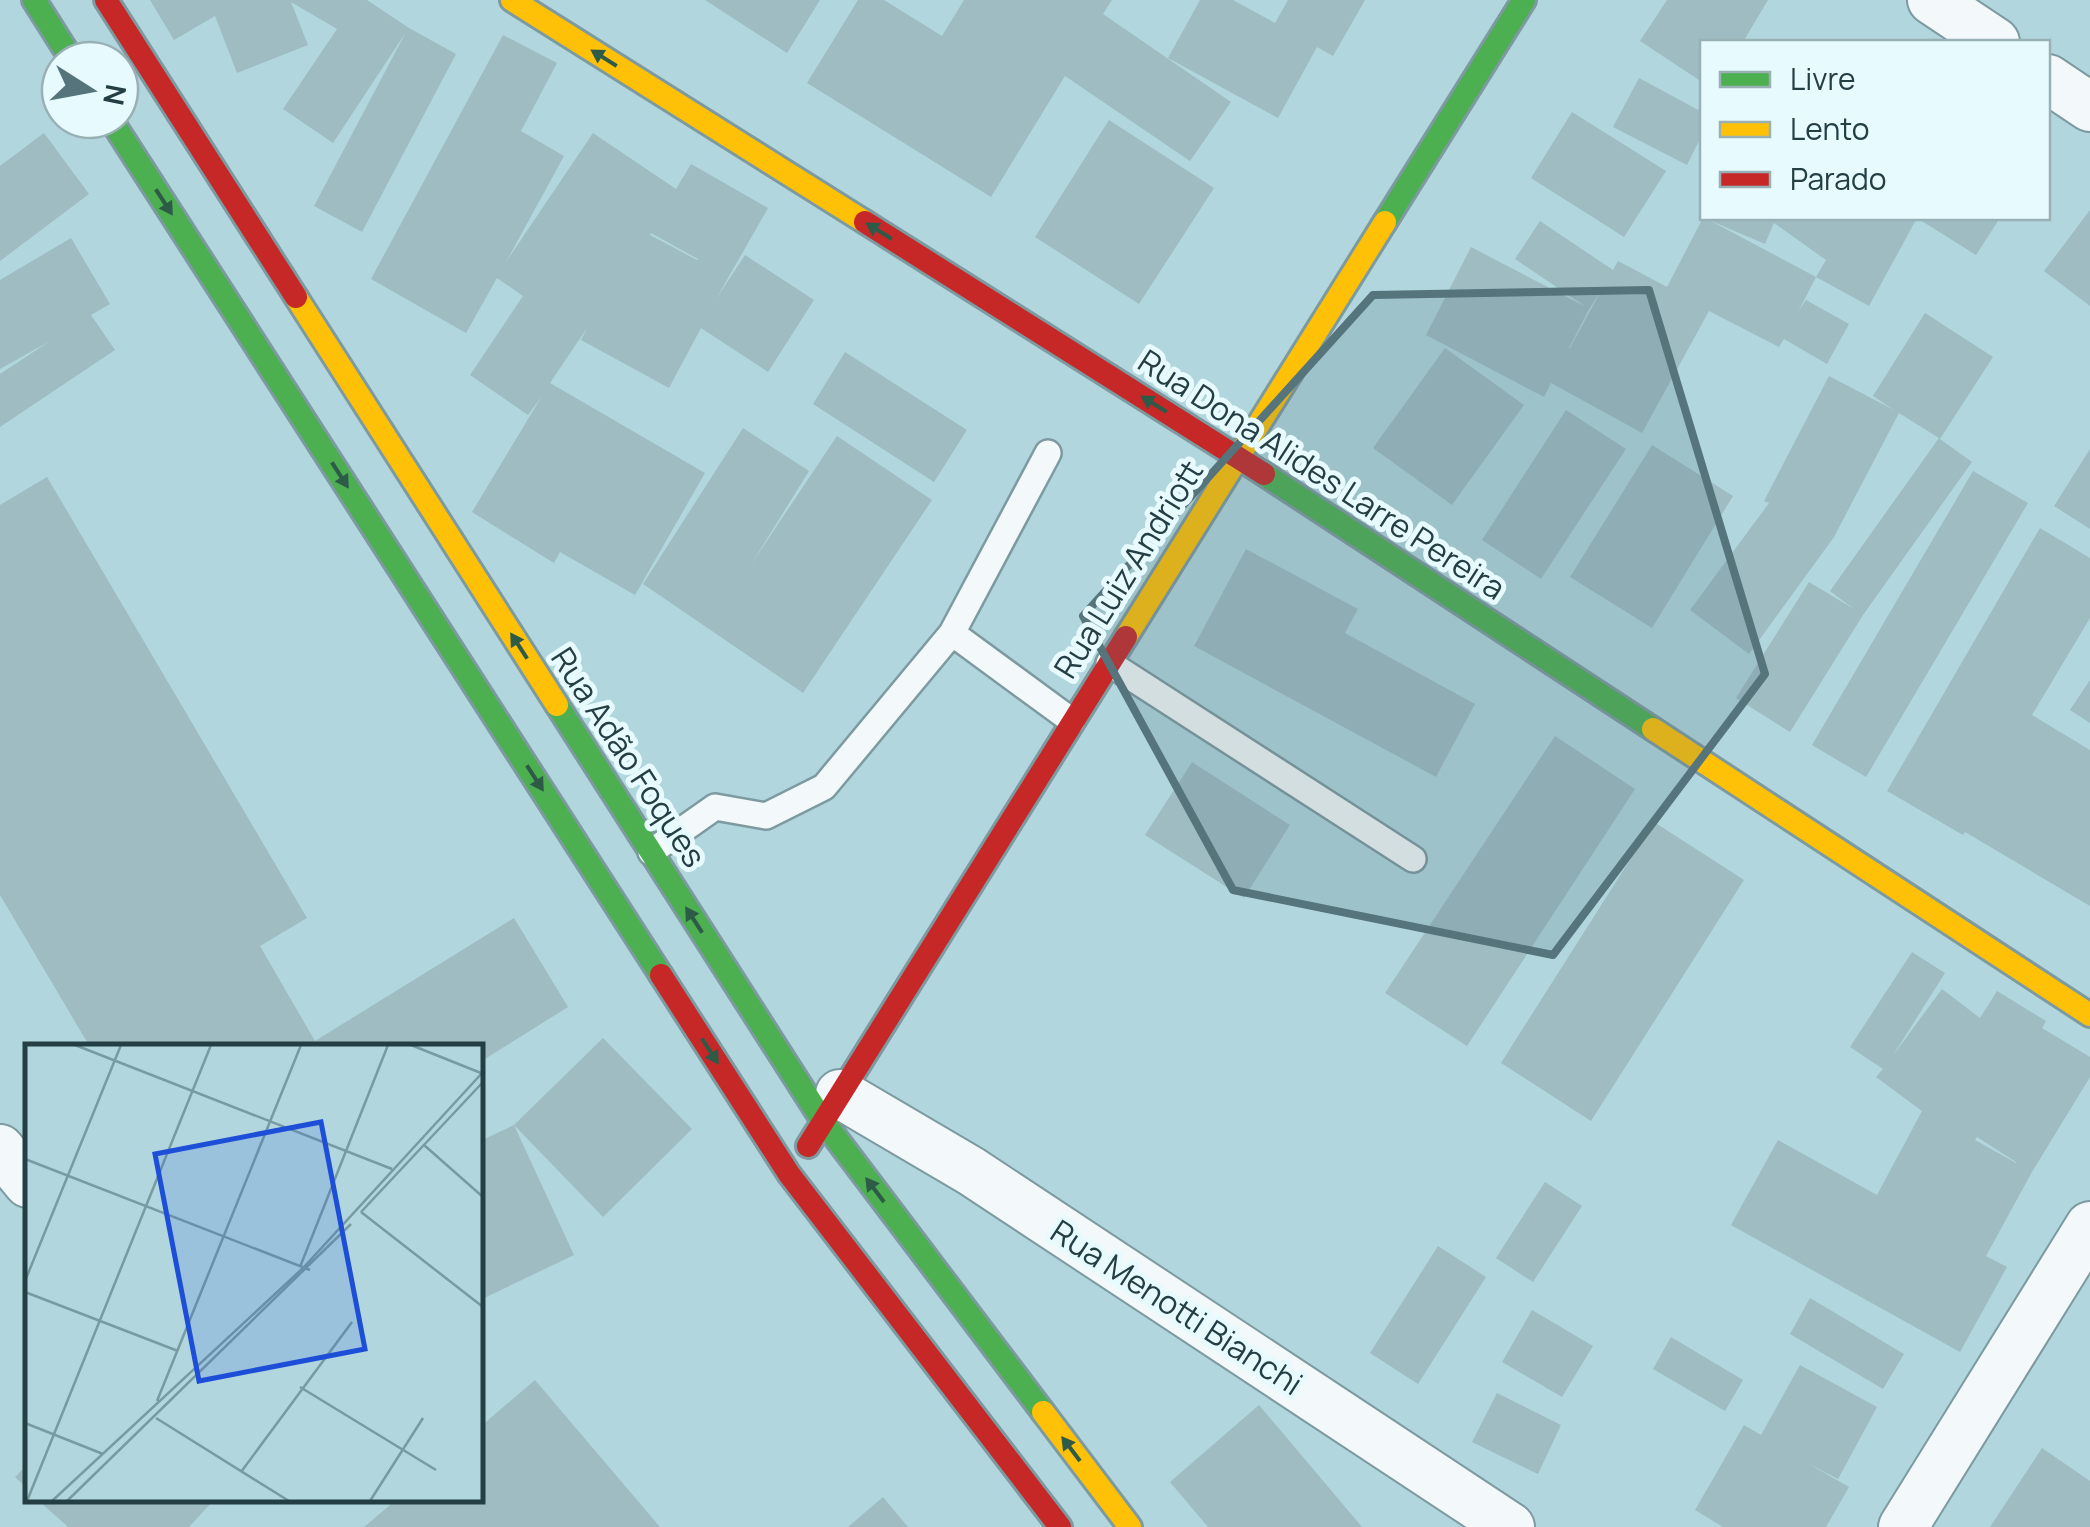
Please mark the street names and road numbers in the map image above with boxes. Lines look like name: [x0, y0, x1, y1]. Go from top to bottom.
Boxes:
street label: Rua Dona Alides Larre Pereira: [1130, 339, 1514, 609]
street label: Rua Luiz Andriott: [1043, 452, 1213, 686]
street label: Rua Adão Foques: [541, 639, 717, 875]
street label: Rua Menotti Bianchi: [1043, 1209, 1311, 1405]

